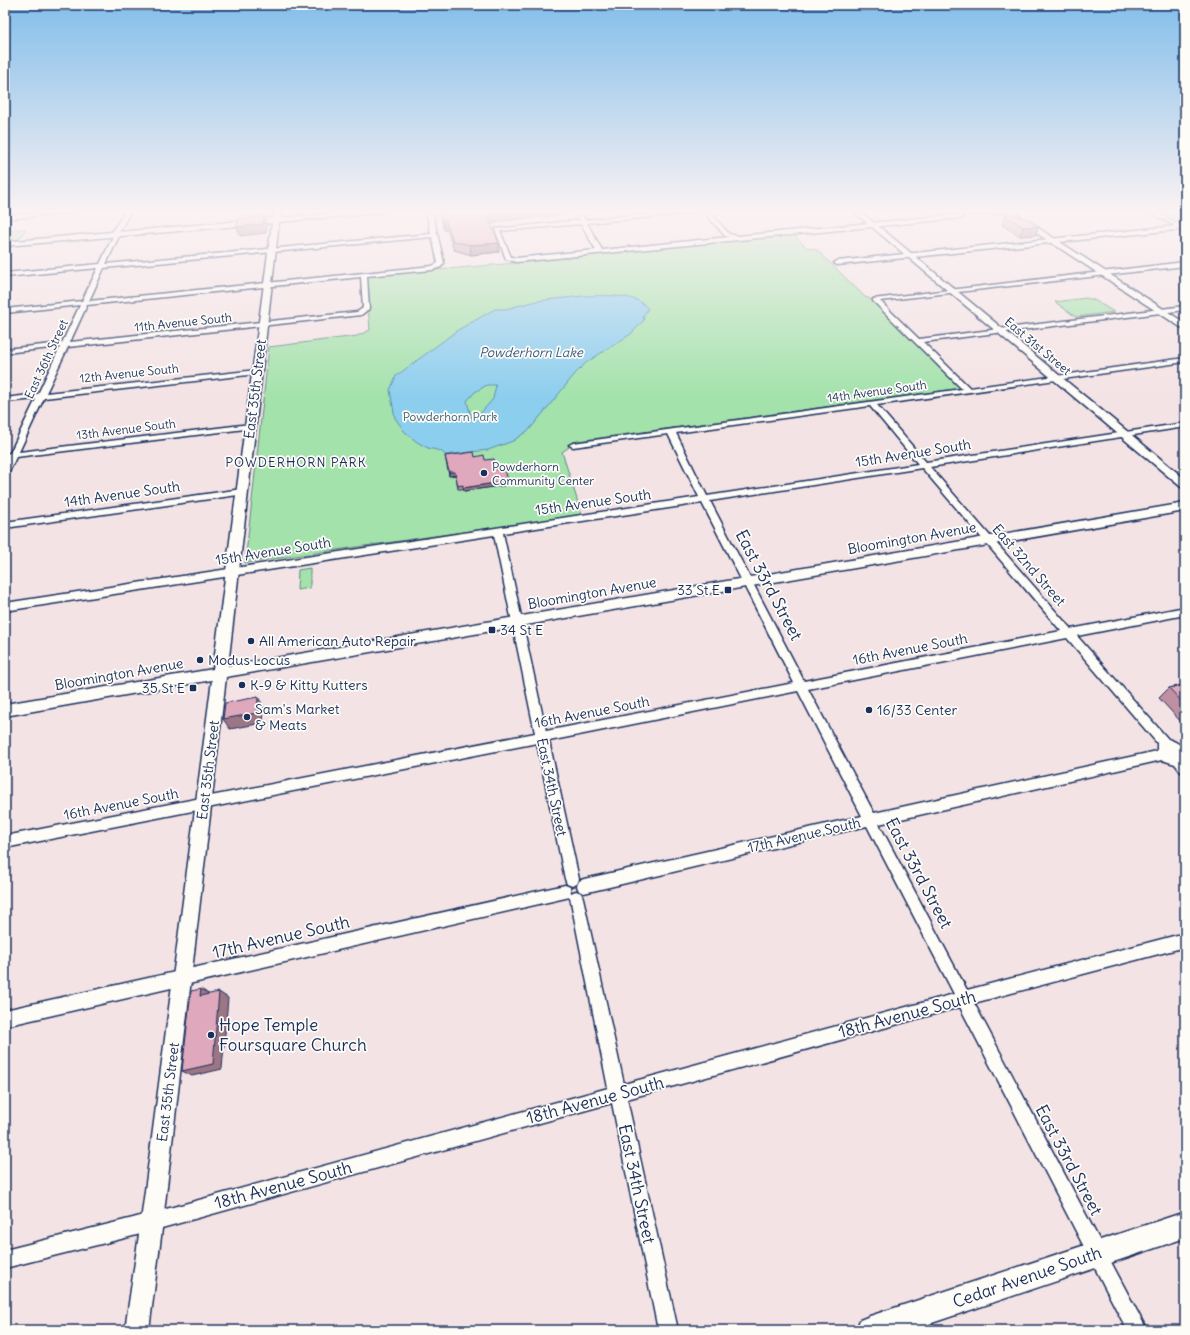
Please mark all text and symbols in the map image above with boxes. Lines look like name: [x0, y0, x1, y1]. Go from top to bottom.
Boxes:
street label: 11th Avenue South: [134, 309, 233, 335]
street label: East 31st Street: [1002, 314, 1074, 378]
street label: East 36th Street: [21, 317, 71, 401]
street label: East 35th Street: [240, 338, 270, 440]
water label: Powderhorn Lake: [479, 344, 584, 361]
street label: 12th Avenue South: [79, 360, 179, 386]
street label: 14th Avenue South: [826, 377, 928, 405]
park label: Powderhorn Park: [403, 409, 497, 424]
street label: 13th Avenue South: [76, 415, 177, 443]
street label: 15th Avenue South: [854, 435, 972, 471]
district label: POWDERHORN PARK: [225, 454, 367, 471]
place label: Powderhorn Community Center: [492, 459, 594, 488]
marker: Powderhorn Community Center: [479, 468, 489, 478]
street label: 14th Avenue South: [63, 477, 181, 511]
street label: 15th Avenue South: [534, 485, 652, 519]
street label: Bloomington Avenue: [846, 518, 978, 558]
street label: East 32nd Street: [988, 520, 1070, 610]
street label: East 33rd Street: [731, 526, 808, 644]
street label: 15th Avenue South: [214, 533, 332, 569]
street label: Bloomington Avenue: [526, 573, 658, 613]
place label: 33 St E: [677, 581, 720, 599]
marker: 33 St E: [723, 585, 733, 595]
place label: 34 St E: [500, 621, 543, 639]
marker: 34 St E: [487, 625, 497, 635]
street label: 16th Avenue South: [851, 629, 969, 669]
place label: All American Auto Repair: [259, 632, 416, 650]
marker: All American Auto Repair: [246, 636, 256, 646]
place label: Modus Locus: [208, 651, 290, 669]
street label: Bloomington Avenue: [53, 654, 185, 694]
marker: Modus Locus: [195, 655, 205, 665]
place label: K-9 & Kitty Kutters: [250, 676, 368, 694]
place label: 35 St E: [142, 679, 185, 697]
marker: K-9 & Kitty Kutters: [237, 680, 247, 690]
marker: 35 St E: [188, 683, 198, 693]
street label: 16th Avenue South: [533, 692, 651, 732]
place label: Sam's Market & Meats: [255, 700, 340, 734]
place label: 16/33 Center: [877, 701, 957, 719]
marker: 16/33 Center: [864, 705, 874, 715]
marker: Sam's Market & Meats: [242, 712, 252, 722]
street label: East 35th Street: [193, 719, 223, 821]
street label: East 34th Street: [533, 736, 571, 838]
street label: 16th Avenue South: [62, 784, 180, 824]
street label: 17th Avenue South: [746, 813, 862, 857]
street label: East 33rd Street: [881, 814, 958, 932]
street label: 17th Avenue South: [210, 910, 352, 963]
street label: 18th Avenue South: [836, 985, 978, 1043]
place label: Hope Temple Foursquare Church: [219, 1014, 367, 1056]
marker: Hope Temple Foursquare Church: [206, 1030, 216, 1040]
street label: East 35th Street: [153, 1041, 183, 1143]
street label: 18th Avenue South: [524, 1071, 666, 1129]
street label: East 33rd Street: [1031, 1101, 1108, 1219]
street label: East 34th Street: [614, 1122, 660, 1246]
street label: 18th Avenue South: [212, 1156, 354, 1214]
street label: Cedar Avenue South: [950, 1241, 1105, 1313]

